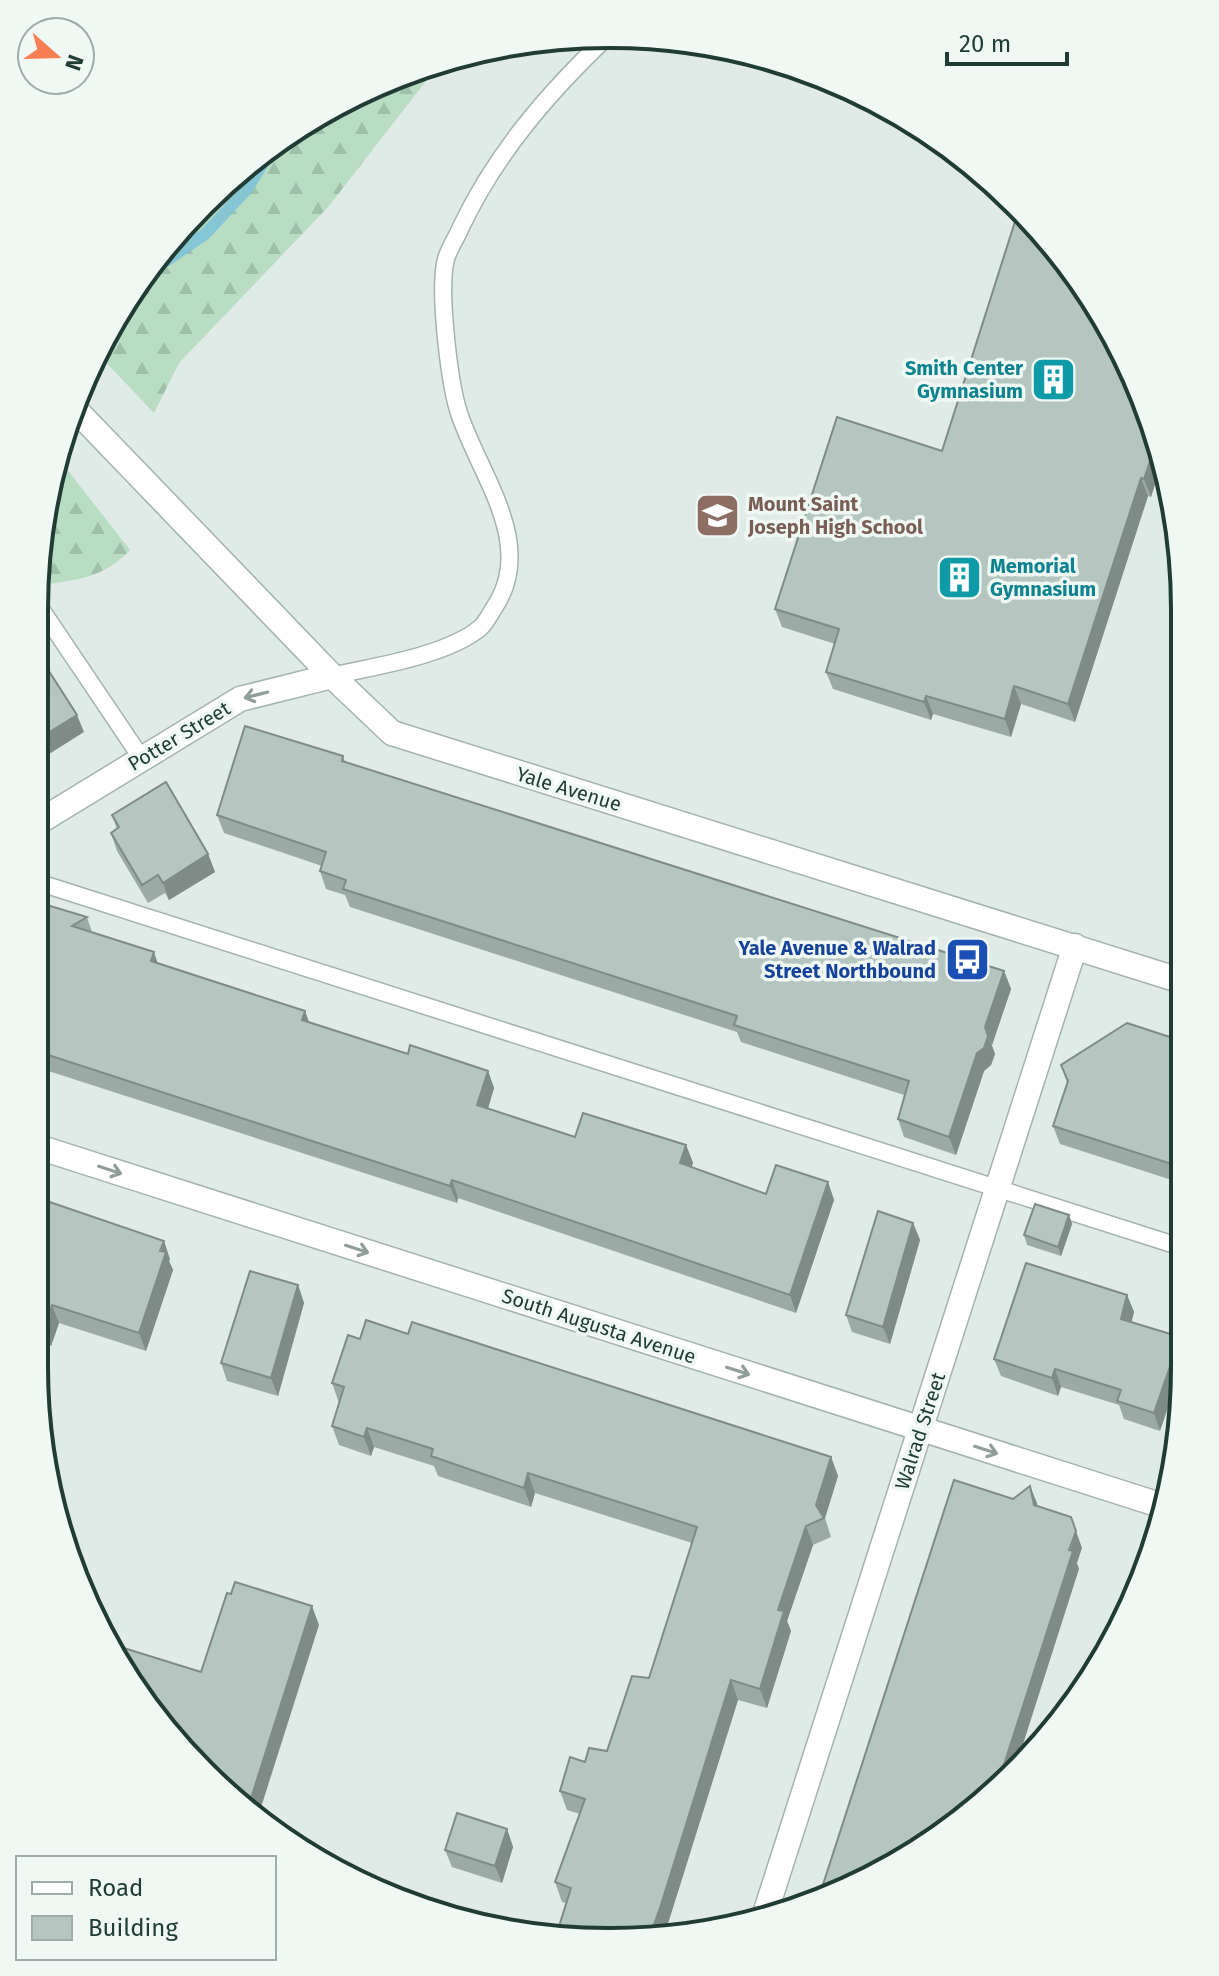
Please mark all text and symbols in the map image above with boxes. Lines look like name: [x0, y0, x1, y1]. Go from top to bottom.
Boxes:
north arrow: [16, 16, 96, 96]
scale bar: [947, 16, 1067, 66]
text: 20 m: [959, 30, 1011, 58]
text: N: [59, 51, 90, 74]
building icon: Smith Center Gymnasium: [1030, 355, 1078, 403]
place label: Smith Center Gymnasium: [905, 356, 1024, 403]
school or university icon: Mount Saint Joseph High School: [693, 492, 741, 540]
place label: Mount Saint Joseph High School: [747, 492, 923, 539]
building icon: Memorial Gymnasium: [935, 554, 983, 602]
place label: Memorial Gymnasium: [990, 554, 1096, 601]
one-way arrow: [244, 688, 270, 703]
street label: Potter Street: [124, 696, 235, 776]
street label: Yale Avenue: [514, 762, 624, 816]
place label: Yale Avenue & Walrad Street Northbound: [738, 936, 936, 983]
bus stop icon: Yale Avenue & Walrad Street Northbound: [943, 936, 991, 984]
one-way arrow: [96, 1163, 122, 1178]
one-way arrow: [345, 1243, 370, 1258]
street label: South Augusta Avenue: [499, 1283, 699, 1369]
one-way arrow: [725, 1364, 751, 1379]
street label: Walrad Street: [890, 1369, 950, 1493]
one-way arrow: [973, 1444, 998, 1458]
legend: [16, 1856, 276, 1960]
text: Road: [88, 1874, 143, 1902]
text: Building: [88, 1914, 178, 1942]

